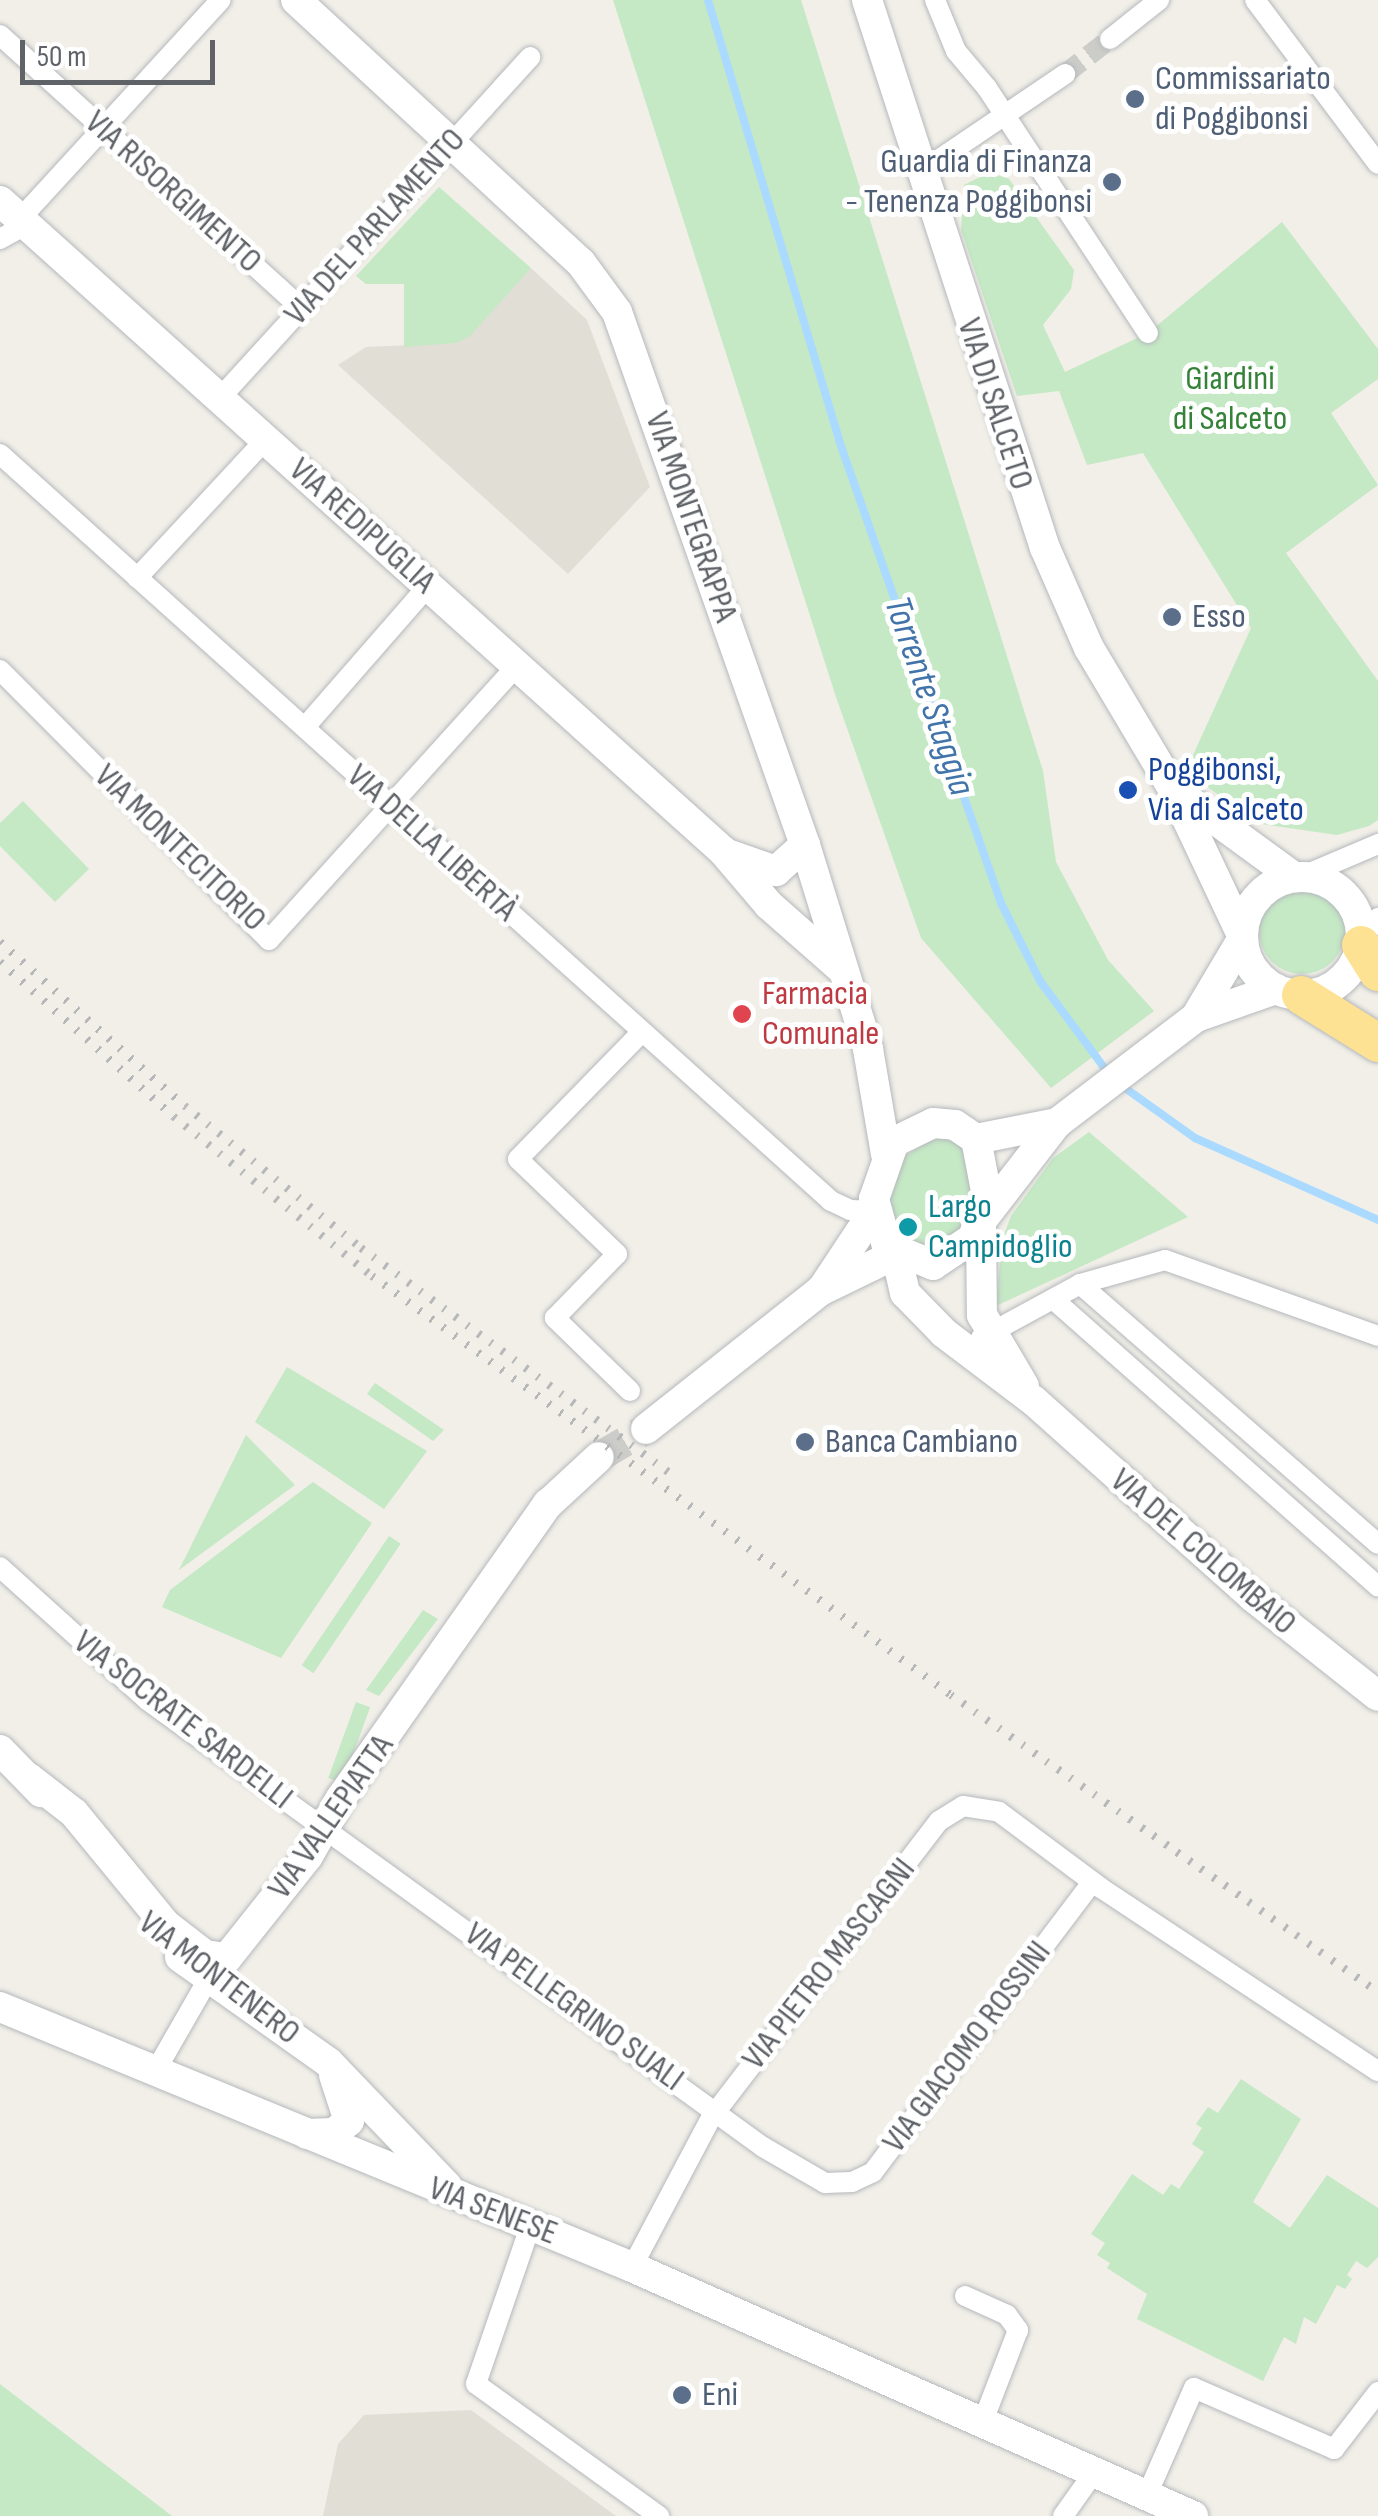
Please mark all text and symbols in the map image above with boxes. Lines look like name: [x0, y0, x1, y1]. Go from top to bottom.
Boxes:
scale bar: [25, 20, 220, 82]
text: 50 m: [37, 39, 86, 75]
place label: Commissariato di Poggibonsi: [1155, 58, 1331, 140]
marker: Commissariato di Poggibonsi: [1124, 88, 1146, 110]
street label: VIA RISORGIMENTO: [76, 102, 270, 282]
street label: VIA DEL PARLAMENTO: [275, 120, 475, 334]
place label: Guardia di Finanza - Tenenza Poggibonsi: [845, 141, 1092, 223]
marker: Guardia di Finanza - Tenenza Poggibonsi: [1101, 171, 1123, 193]
street label: VIA DI SALCETO: [948, 313, 1042, 495]
park label: Giardini di Salceto: [1173, 358, 1287, 440]
street label: VIA MONTEGRAPPA: [635, 406, 747, 628]
street label: VIA REDIPUGLIA: [280, 449, 444, 603]
water label: Torrente Staggia: [874, 591, 984, 801]
place label: Esso: [1192, 596, 1246, 638]
marker: Esso: [1161, 606, 1183, 628]
place label: Poggibonsi, Via di Salceto: [1148, 749, 1304, 831]
street label: VIA MONTECITORIO: [85, 755, 275, 941]
street label: VIA DELLA LIBERTÀ: [338, 755, 526, 931]
marker: Poggibonsi, Via di Salceto: [1117, 779, 1139, 801]
place label: Farmacia Comunale: [762, 973, 879, 1055]
marker: Farmacia Comunale: [731, 1003, 753, 1025]
place label: Largo Campidoglio: [928, 1186, 1073, 1268]
marker: Largo Campidoglio: [897, 1216, 919, 1238]
place label: Banca Cambiano: [825, 1421, 1018, 1463]
marker: Banca Cambiano: [794, 1431, 816, 1453]
street label: VIA DEL COLOMBAIO: [1101, 1460, 1305, 1644]
street label: VIA SOCRATE SARDELLI: [65, 1621, 301, 1819]
street label: VIA VALLEPIATTA: [259, 1727, 403, 1907]
street label: VIA PIETRO MASCAGNI: [733, 1850, 925, 2078]
street label: VIA MONTENERO: [130, 1902, 308, 2054]
street label: VIA PELLEGRINO SUALI: [456, 1913, 692, 2101]
street label: VIA GIACOMO ROSSINI: [874, 1933, 1060, 2161]
street label: VIA SENESE: [423, 2167, 563, 2255]
place label: Eni: [702, 2374, 738, 2416]
marker: Eni: [671, 2384, 693, 2406]

